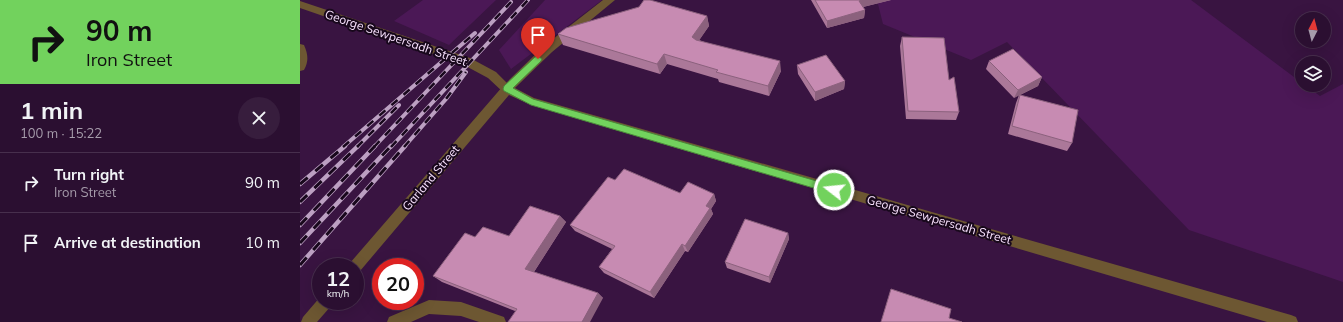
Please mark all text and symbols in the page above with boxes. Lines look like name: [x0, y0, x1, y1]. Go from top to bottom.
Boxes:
street label: George Sewpersadh Street: [323, 6, 469, 69]
north arrow: [1295, 12, 1331, 48]
map controls: [1295, 12, 1331, 92]
text: 90 m: [86, 13, 152, 48]
icon: right: [20, 16, 72, 68]
pin: [521, 18, 555, 59]
icon: arrive: [527, 24, 549, 46]
text: Iron Street: [86, 48, 172, 71]
button: layers: [1295, 56, 1331, 92]
text: 1 min: [20, 95, 83, 125]
button: close: [238, 97, 280, 139]
text: 100 m · 15:22: [20, 125, 102, 141]
street label: Garland Street: [399, 142, 462, 214]
text: Turn right: [54, 165, 124, 184]
position arrow: [813, 169, 855, 211]
icon: right: [20, 172, 42, 194]
text: 90 m: [245, 173, 280, 192]
text: Iron Street: [54, 184, 116, 200]
street label: George Sewpersadh Street: [865, 192, 1013, 247]
icon: arrive: [20, 232, 42, 254]
text: Arrive at destination: [54, 233, 201, 252]
text: 10 m: [245, 233, 280, 252]
speed limit sign: 20: [372, 258, 424, 310]
text: 12: [326, 266, 350, 291]
text: km/h: [327, 287, 349, 300]

